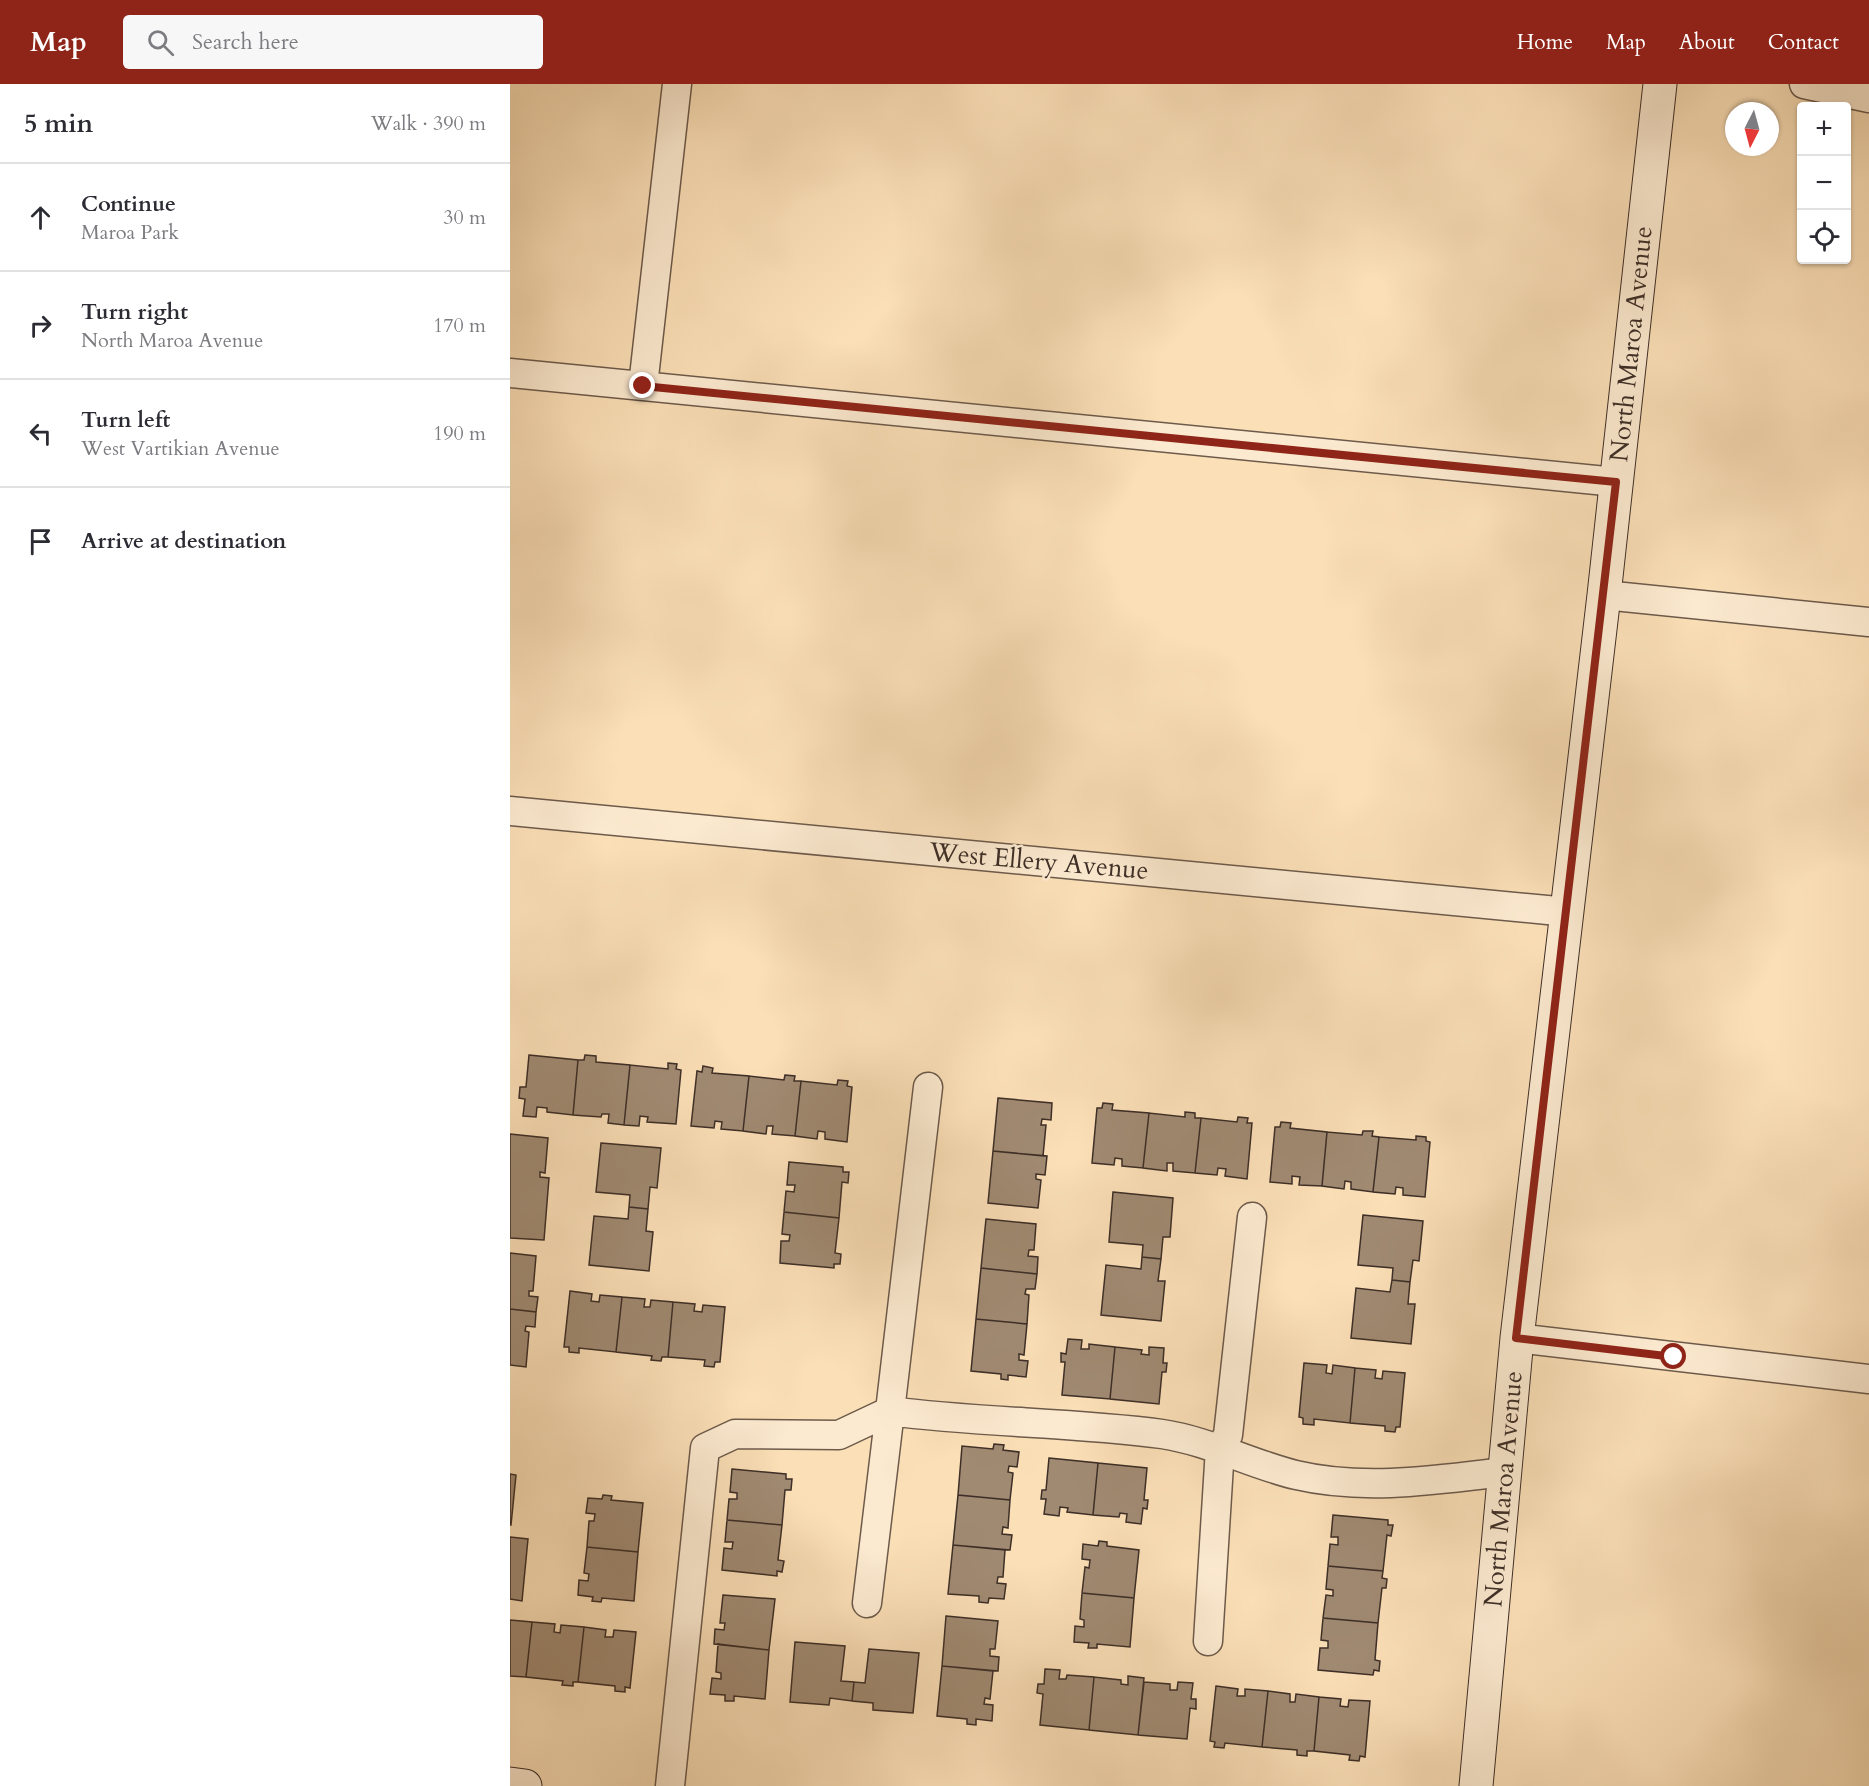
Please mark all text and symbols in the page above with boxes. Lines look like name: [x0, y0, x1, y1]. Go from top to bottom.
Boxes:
search box: [123, 15, 543, 69]
text: Map: [30, 23, 87, 61]
icon: search: [144, 26, 177, 59]
text: Search here: [192, 27, 299, 57]
text: Home: [1517, 28, 1573, 57]
text: Map: [1606, 28, 1646, 57]
text: About: [1679, 28, 1735, 57]
text: Contact: [1768, 28, 1839, 57]
north arrow: [1725, 102, 1779, 156]
map controls: [1797, 102, 1851, 264]
button: +: [1797, 102, 1851, 156]
text: 5 min: [24, 106, 93, 141]
text: Walk · 390 m: [371, 110, 486, 137]
button: −: [1797, 156, 1851, 210]
text: Continue: [81, 189, 176, 219]
icon: ahead: [24, 201, 57, 234]
text: 30 m: [443, 204, 486, 231]
button: locate: [1797, 210, 1851, 264]
text: Maroa Park: [81, 219, 179, 246]
street label: North Maroa Avenue: [1601, 224, 1661, 464]
text: Turn right: [81, 297, 188, 327]
icon: right: [24, 309, 57, 342]
text: 170 m: [433, 312, 486, 339]
text: North Maroa Avenue: [81, 327, 263, 354]
route end: [629, 372, 655, 398]
text: Turn left: [81, 405, 170, 435]
icon: left: [24, 417, 57, 450]
text: 190 m: [433, 420, 486, 447]
text: West Vartikian Avenue: [81, 435, 280, 462]
icon: arrive: [24, 525, 57, 558]
text: Arrive at destination: [81, 526, 286, 556]
street label: West Ellery Avenue: [927, 834, 1150, 888]
route start: [1660, 1343, 1686, 1369]
street label: North Maroa Avenue: [1475, 1369, 1531, 1609]

